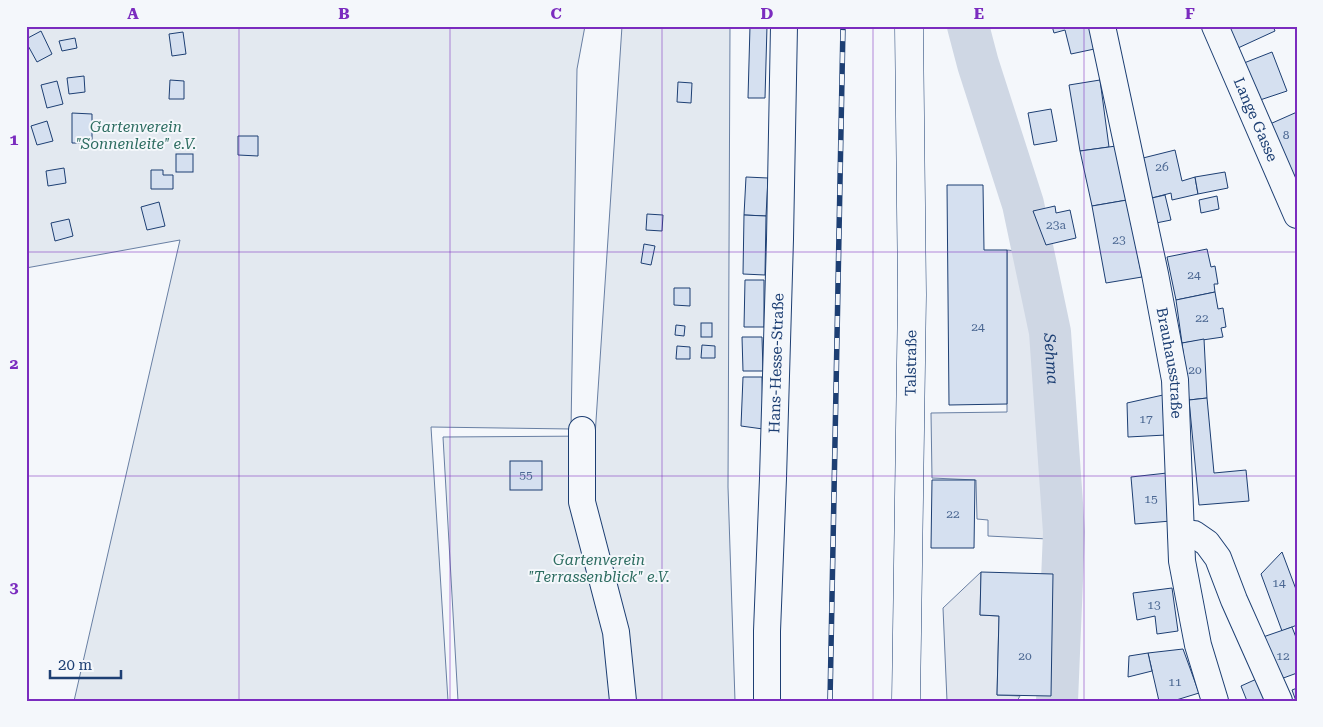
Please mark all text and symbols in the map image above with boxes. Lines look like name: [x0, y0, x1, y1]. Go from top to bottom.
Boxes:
text: A: [127, 4, 139, 23]
text: B: [338, 4, 350, 23]
text: C: [550, 4, 562, 23]
text: D: [761, 4, 774, 23]
text: E: [974, 4, 984, 23]
text: F: [1185, 4, 1195, 23]
street label: Lange Gasse: [1229, 75, 1282, 164]
park label: Gartenverein "Sonnenleite" e.V.: [76, 118, 196, 153]
house number: 8: [1283, 128, 1290, 142]
text: 1: [10, 130, 19, 149]
house number: 26: [1155, 160, 1169, 174]
house number: 23a: [1046, 218, 1066, 232]
house number: 23: [1112, 233, 1126, 247]
house number: 24: [1187, 268, 1201, 282]
street label: Hans-Hesse-Straße: [765, 293, 787, 434]
street label: Brauhausstraße: [1153, 306, 1185, 419]
house number: 22: [1195, 311, 1209, 325]
house number: 24: [971, 320, 985, 334]
street label: Talstraße: [902, 330, 920, 396]
water label: Sehma: [1040, 331, 1063, 385]
text: 2: [10, 354, 19, 373]
house number: 20: [1188, 363, 1202, 377]
house number: 17: [1139, 412, 1153, 426]
house number: 55: [519, 468, 533, 482]
house number: 15: [1144, 492, 1158, 506]
house number: 22: [946, 507, 960, 521]
park label: Gartenverein "Terrassenblick" e.V.: [529, 551, 669, 586]
house number: 14: [1272, 576, 1286, 590]
text: 3: [10, 578, 19, 597]
house number: 13: [1147, 598, 1161, 612]
scale bar: [50, 647, 121, 679]
house number: 20: [1018, 649, 1032, 663]
house number: 12: [1276, 649, 1290, 663]
text: 20 m: [58, 656, 93, 674]
house number: 11: [1168, 675, 1182, 689]

